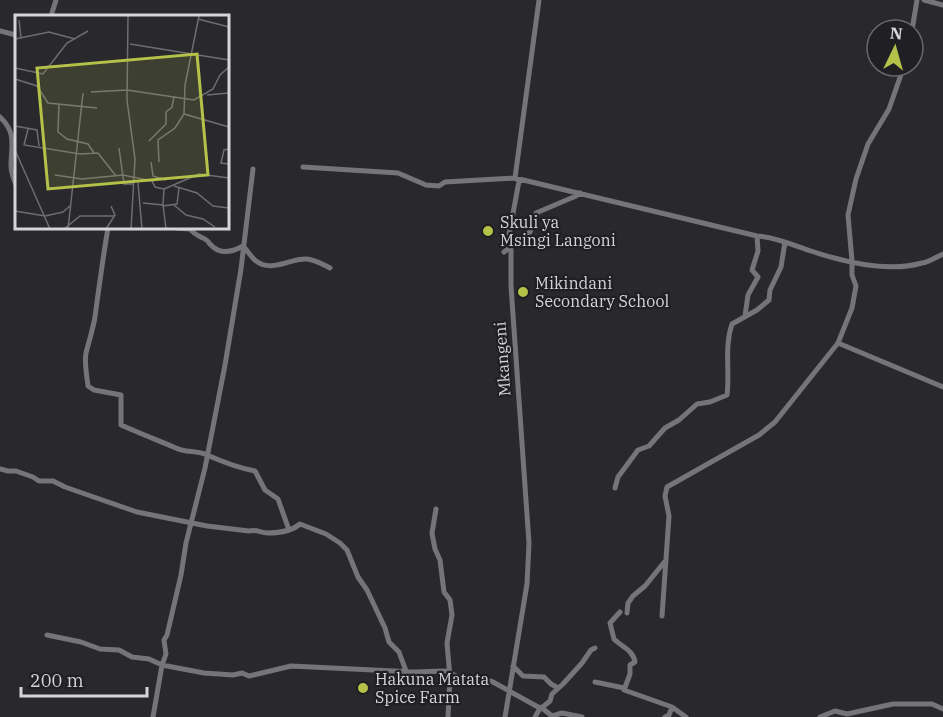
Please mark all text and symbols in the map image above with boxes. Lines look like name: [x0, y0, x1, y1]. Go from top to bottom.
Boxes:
inset map: [15, 15, 230, 230]
north arrow: [865, 18, 925, 78]
text: N: [889, 23, 903, 44]
place label: Skuli ya Msingi Langoni: [500, 212, 616, 250]
marker: Skuli ya Msingi Langoni: [481, 224, 495, 238]
place label: Mikindani Secondary School: [535, 273, 669, 311]
marker: Mikindani Secondary School: [516, 285, 530, 299]
street label: Mkangeni: [489, 321, 515, 397]
scale bar: [21, 660, 147, 698]
text: 200 m: [30, 669, 84, 692]
place label: Hakuna Matata Spice Farm: [375, 669, 489, 707]
marker: Hakuna Matata Spice Farm: [356, 681, 370, 695]

